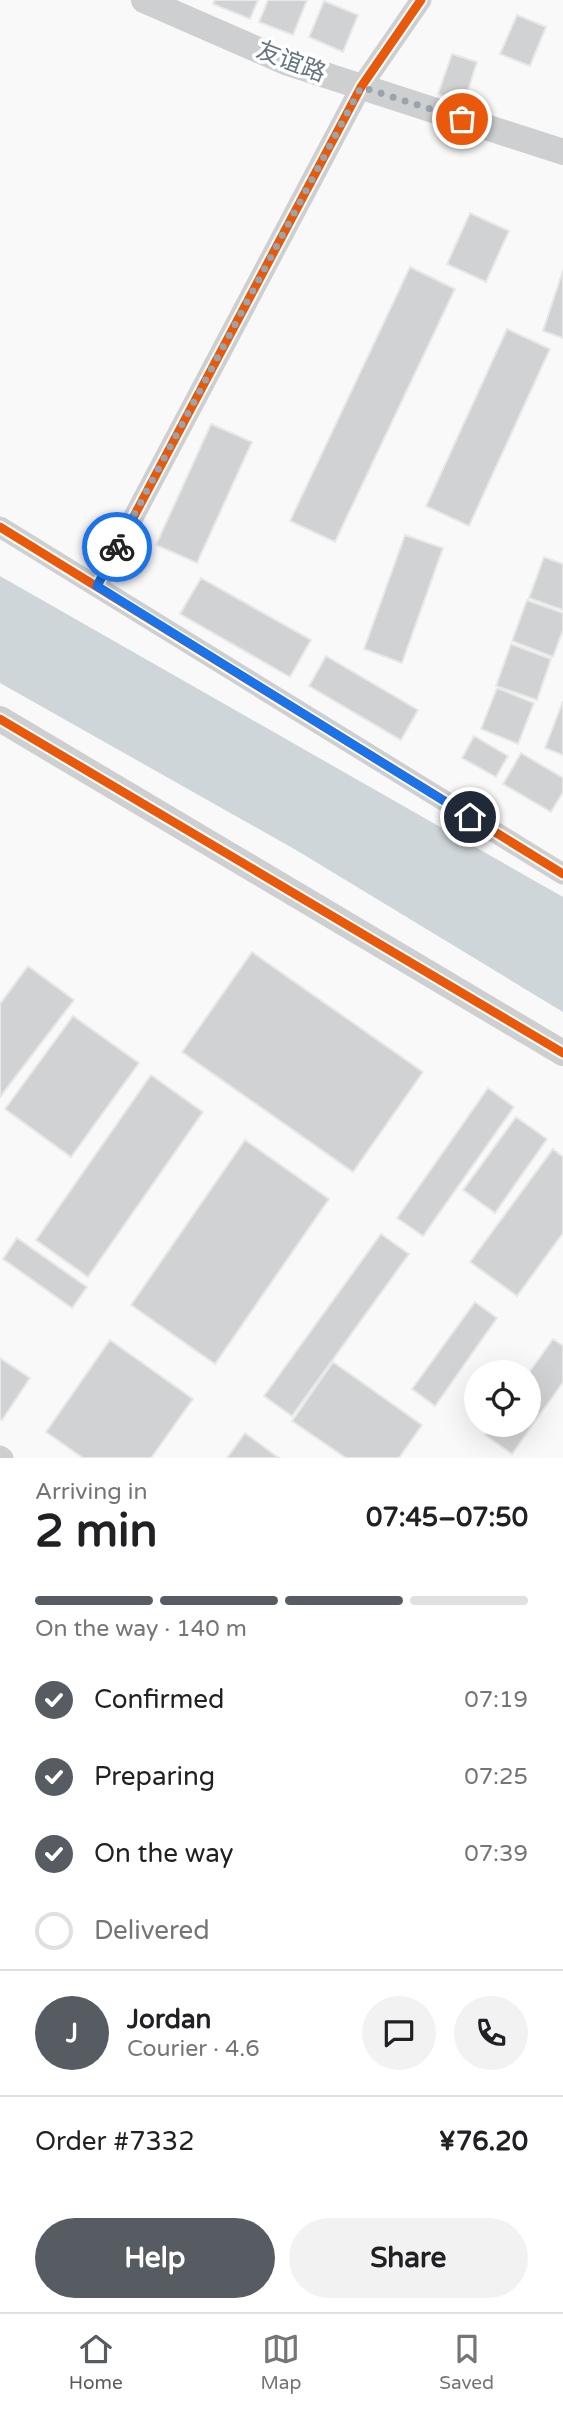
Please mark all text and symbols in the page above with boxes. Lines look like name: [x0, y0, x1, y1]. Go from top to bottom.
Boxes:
street label: 友谊路: [252, 36, 330, 88]
pin: [432, 89, 492, 149]
icon: bag: [443, 100, 481, 138]
courier: [82, 512, 152, 582]
icon: bike: [98, 528, 136, 566]
pin: [440, 787, 500, 847]
icon: home: [451, 798, 489, 836]
map controls: [464, 1360, 541, 1437]
button: locate: [464, 1360, 541, 1437]
text: Arriving in: [35, 1478, 148, 1506]
text: 07:45–07:50: [366, 1502, 528, 1533]
text: 2 min: [35, 1504, 158, 1559]
text: On the way · 140 m: [35, 1615, 247, 1643]
icon: check: [35, 1681, 73, 1719]
text: Confirmed: [94, 1684, 224, 1715]
text: 07:19: [464, 1686, 528, 1714]
icon: check: [35, 1758, 73, 1796]
text: Preparing: [94, 1761, 215, 1792]
text: 07:25: [464, 1763, 528, 1791]
icon: check: [35, 1835, 73, 1873]
text: On the way: [94, 1838, 234, 1869]
text: 07:39: [464, 1840, 528, 1868]
text: Delivered: [94, 1915, 210, 1946]
button: chat: [362, 1996, 436, 2070]
button: phone: [454, 1996, 528, 2070]
text: Jordan: [127, 2004, 211, 2035]
text: J: [66, 2018, 78, 2049]
text: Courier · 4.6: [127, 2035, 260, 2063]
text: Order #7332: [35, 2126, 195, 2157]
text: ¥76.20: [439, 2126, 528, 2157]
button: Help: [35, 2218, 275, 2298]
button: Share: [289, 2218, 528, 2298]
tab: Home: [69, 2330, 123, 2394]
tab: Map: [260, 2330, 301, 2394]
tab: Saved: [439, 2330, 494, 2394]

